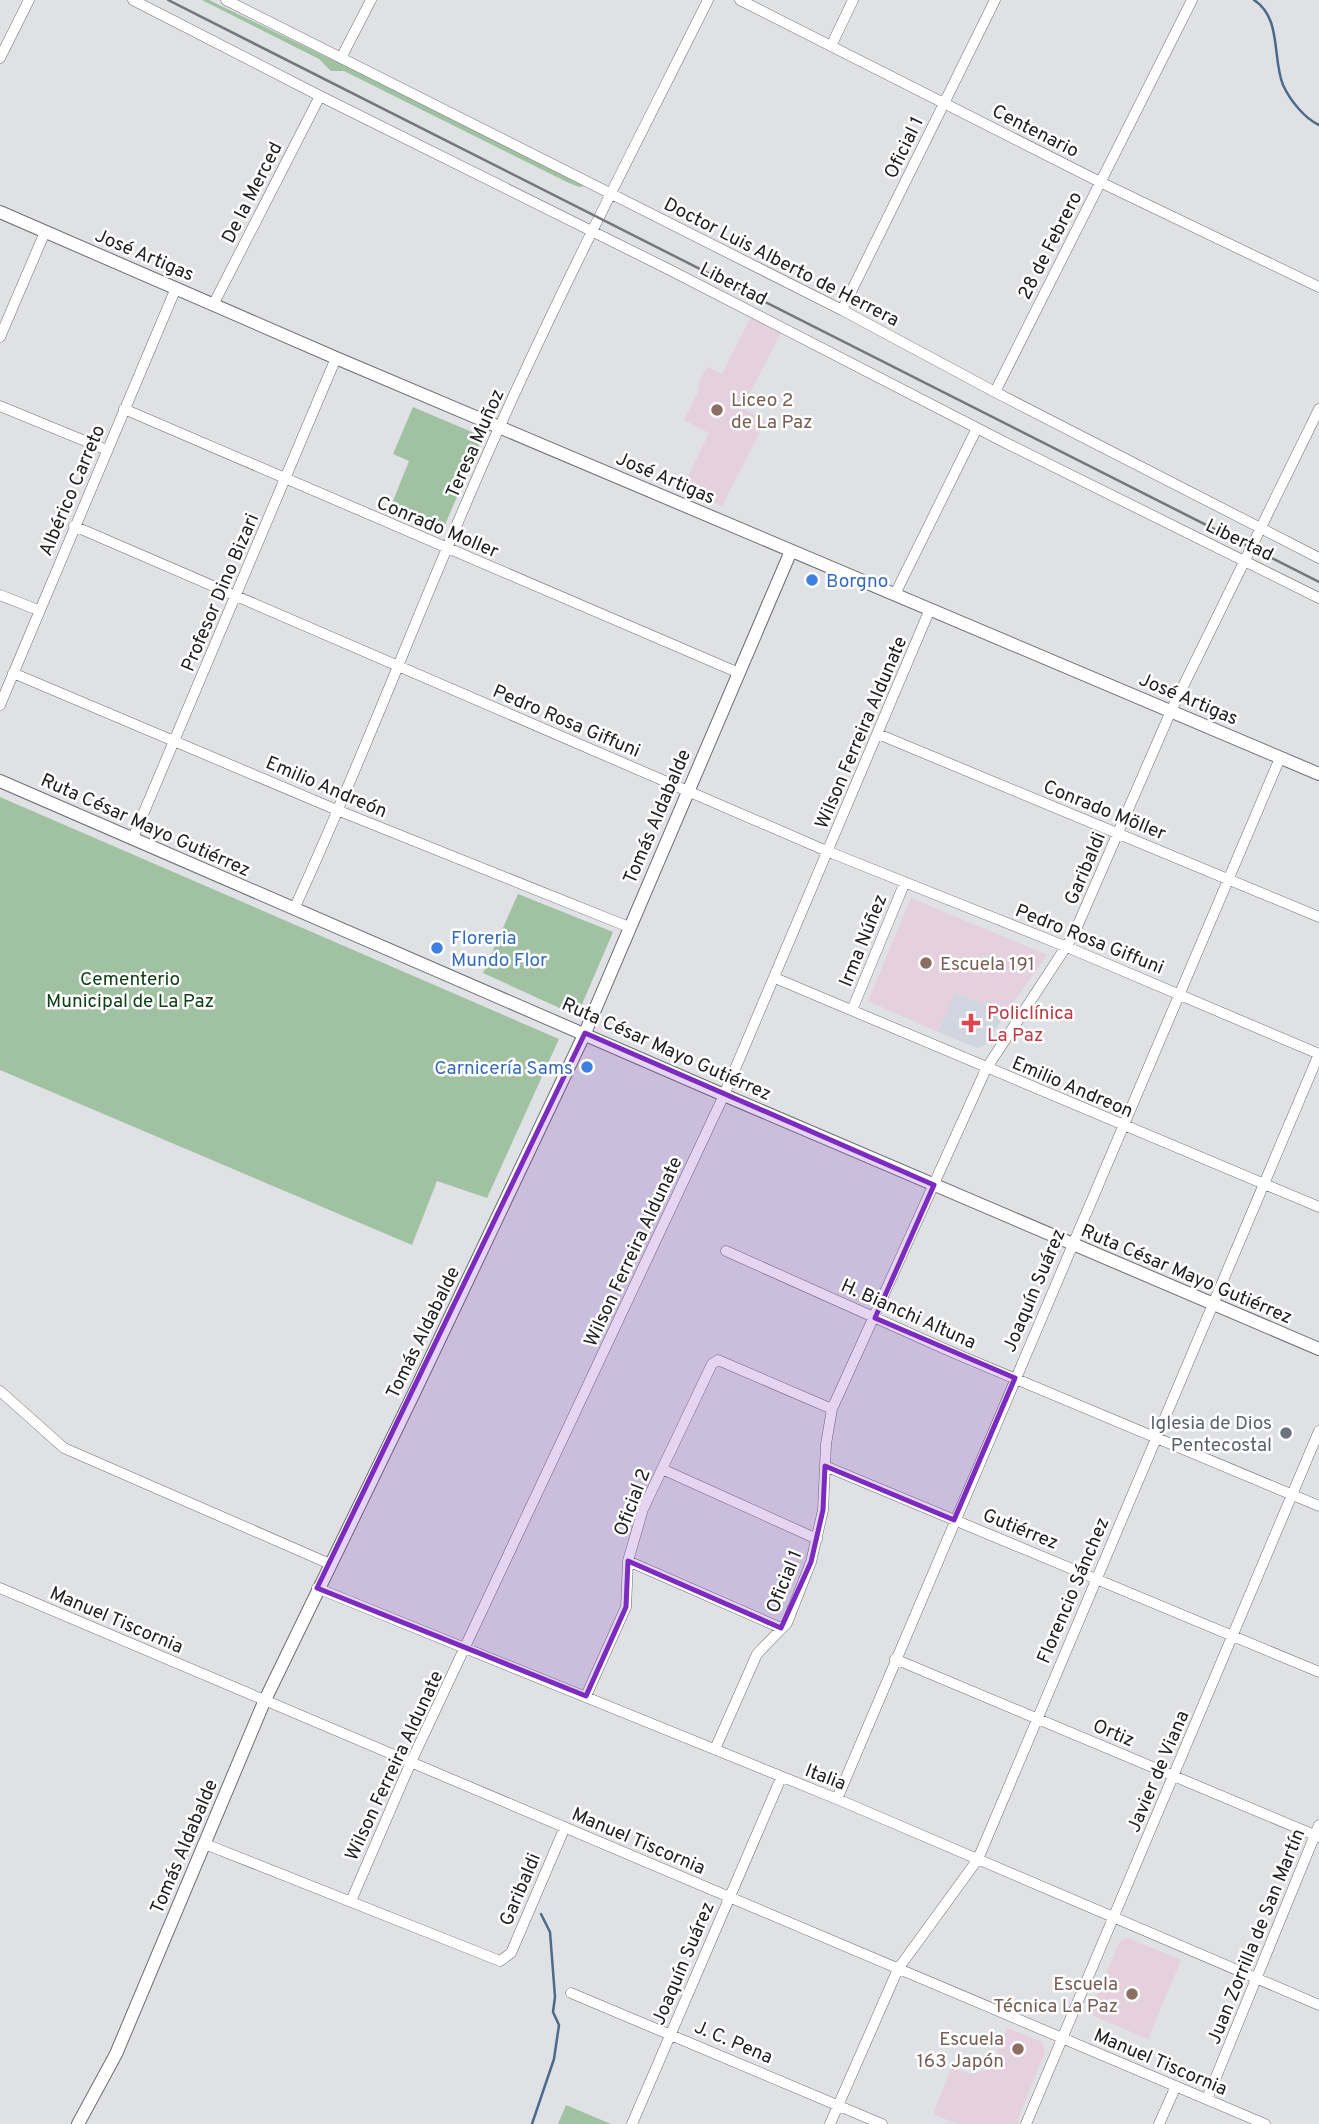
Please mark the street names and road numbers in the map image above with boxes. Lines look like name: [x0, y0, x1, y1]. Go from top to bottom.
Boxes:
street label: Centenario: [988, 100, 1083, 164]
street label: Oficial 1: [880, 113, 930, 183]
street label: De la Merced: [217, 138, 289, 248]
street label: 28 de Febrero: [1013, 188, 1088, 304]
street label: Doctor Luis Alberto de Herrera: [659, 193, 903, 333]
street label: José Artigas: [91, 224, 197, 287]
street label: Libertad: [695, 258, 771, 312]
street label: Teresa Muñoz: [441, 386, 511, 502]
street label: Albérico Carreto: [34, 422, 111, 560]
street label: José Artigas: [612, 447, 718, 510]
street label: Conrado Moller: [372, 491, 503, 565]
street label: Profesor Dino Bizari: [177, 510, 265, 675]
street label: Libertad: [1201, 514, 1277, 567]
street label: Wilson Ferreira Aldunate: [810, 633, 913, 833]
street label: José Artigas: [1135, 668, 1241, 731]
street label: Pedro Rosa Giffuni: [489, 680, 644, 764]
street label: Tomás Aldabalde: [619, 746, 697, 888]
street label: Emilio Andreón: [262, 751, 391, 824]
street label: Ruta César Mayo Gutiérrez: [37, 769, 254, 883]
street label: Conrado Möller: [1039, 775, 1170, 847]
street label: Garibaldi: [1060, 829, 1112, 909]
street label: Irma Núñez: [834, 891, 893, 991]
street label: Pedro Rosa Giffuni: [1011, 899, 1167, 981]
street label: Ruta César Mayo Gutiérrez: [558, 993, 775, 1107]
street label: Emilio Andreon: [1008, 1051, 1137, 1124]
street label: Wilson Ferreira Aldunate: [579, 1153, 688, 1351]
street label: Ruta César Mayo Gutiérrez: [1077, 1219, 1295, 1330]
street label: Joaquín Suárez: [998, 1226, 1072, 1356]
street label: Tomás Aldabalde: [381, 1263, 466, 1403]
street label: H. Bianchi Altuna: [837, 1274, 979, 1355]
street label: Oficial 2: [609, 1466, 657, 1540]
street label: Gutiérrez: [979, 1504, 1062, 1556]
street label: Florencio Sánchez: [1032, 1514, 1115, 1667]
street label: Oficial 1: [761, 1547, 808, 1617]
street label: Manuel Tiscornia: [46, 1582, 187, 1660]
street label: Wilson Ferreira Aldunate: [340, 1667, 449, 1865]
street label: Javier de Viana: [1122, 1707, 1195, 1836]
street label: Ortiz: [1089, 1714, 1138, 1753]
street label: Italia: [801, 1759, 849, 1797]
street label: Tomás Aldabalde: [146, 1776, 224, 1918]
street label: Manuel Tiscornia: [568, 1803, 709, 1881]
street label: Juan Zorrilla de San Martín: [1203, 1825, 1311, 2048]
street label: Garibaldi: [495, 1850, 547, 1930]
street label: Joaquín Suárez: [647, 1899, 721, 2029]
street label: J. C. Pena: [690, 2016, 776, 2070]
street label: Manuel Tiscornia: [1090, 2024, 1231, 2102]

